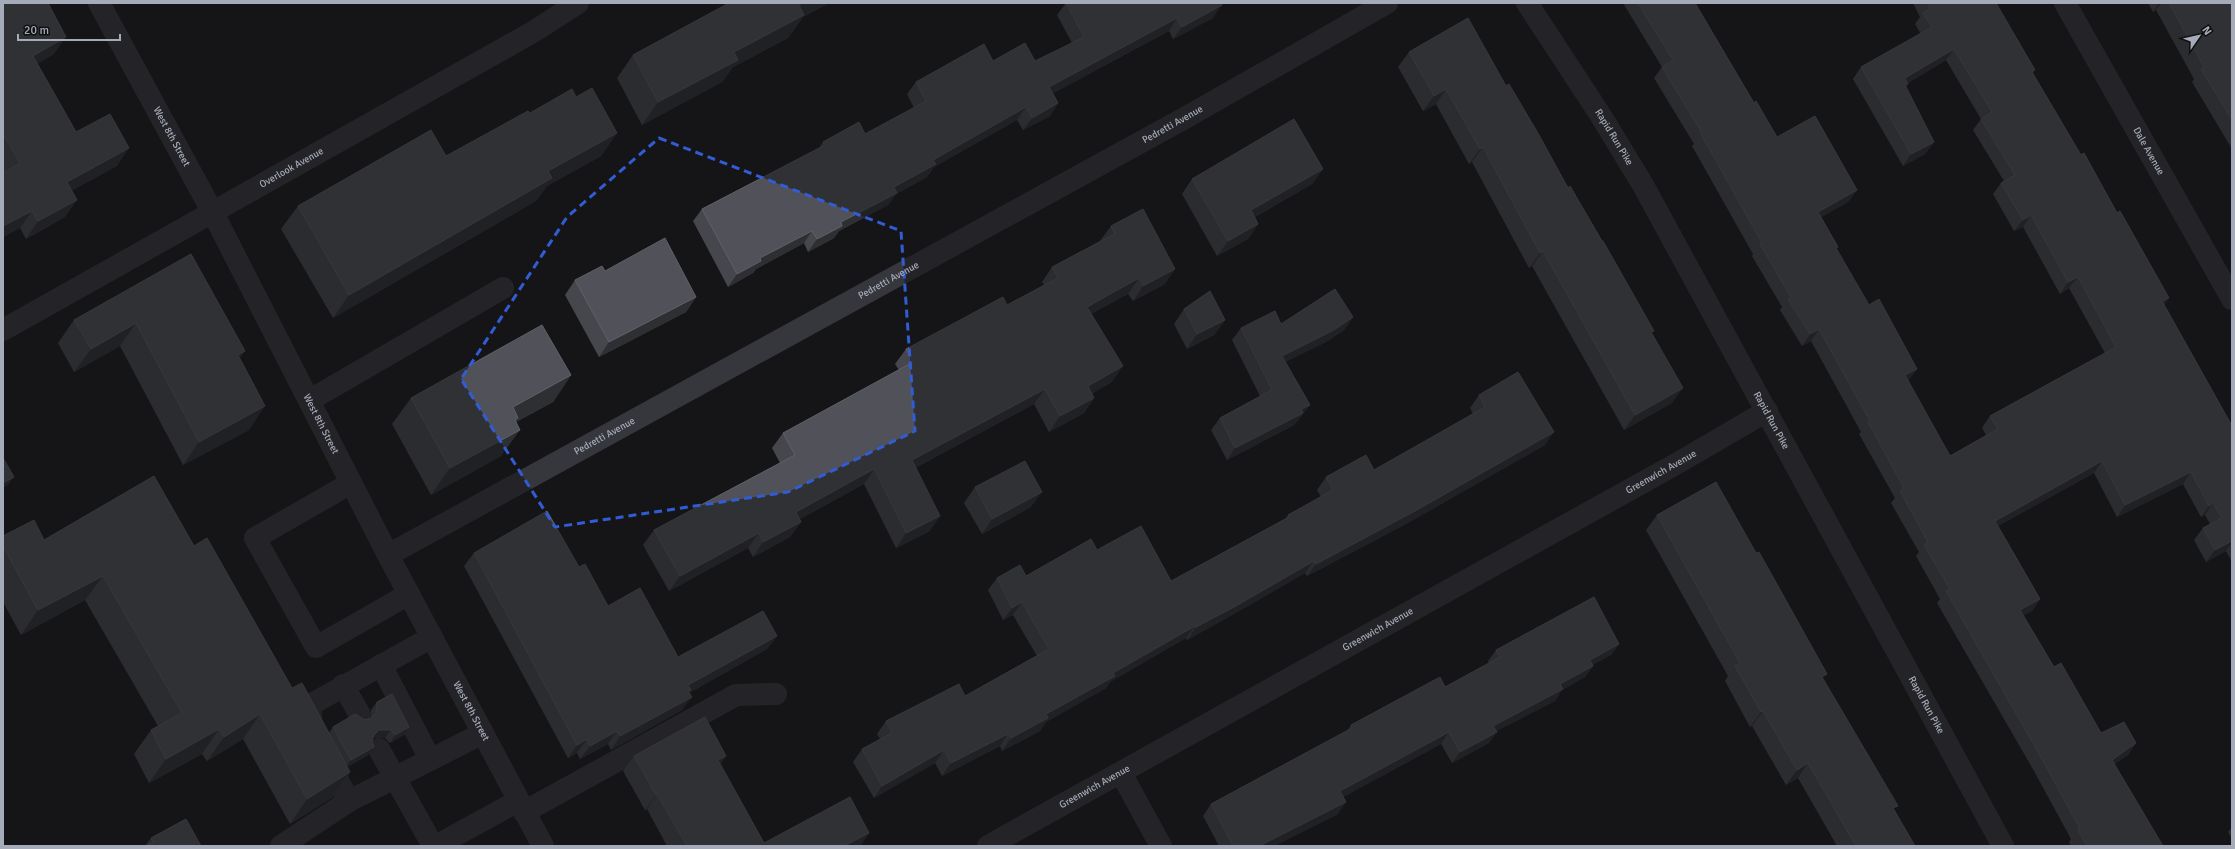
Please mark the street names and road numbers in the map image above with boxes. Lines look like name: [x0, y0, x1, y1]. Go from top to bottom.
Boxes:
street label: Pedretti Avenue: [1140, 103, 1205, 146]
street label: West 8th Street: [151, 105, 193, 169]
street label: Rapid Run Pike: [1592, 107, 1636, 168]
street label: Dale Avenue: [2130, 125, 2167, 177]
street label: Overlook Avenue: [257, 145, 326, 191]
street label: Pedretti Avenue: [856, 259, 921, 302]
street label: Rapid Run Pike: [1751, 390, 1792, 451]
street label: West 8th Street: [301, 392, 342, 457]
street label: Pedretti Avenue: [572, 415, 637, 458]
street label: Greenwich Avenue: [1624, 447, 1699, 497]
street label: Greenwich Avenue: [1340, 605, 1415, 654]
street label: Rapid Run Pike: [1906, 674, 1947, 736]
street label: West 8th Street: [450, 679, 492, 743]
street label: Greenwich Avenue: [1057, 762, 1132, 811]

